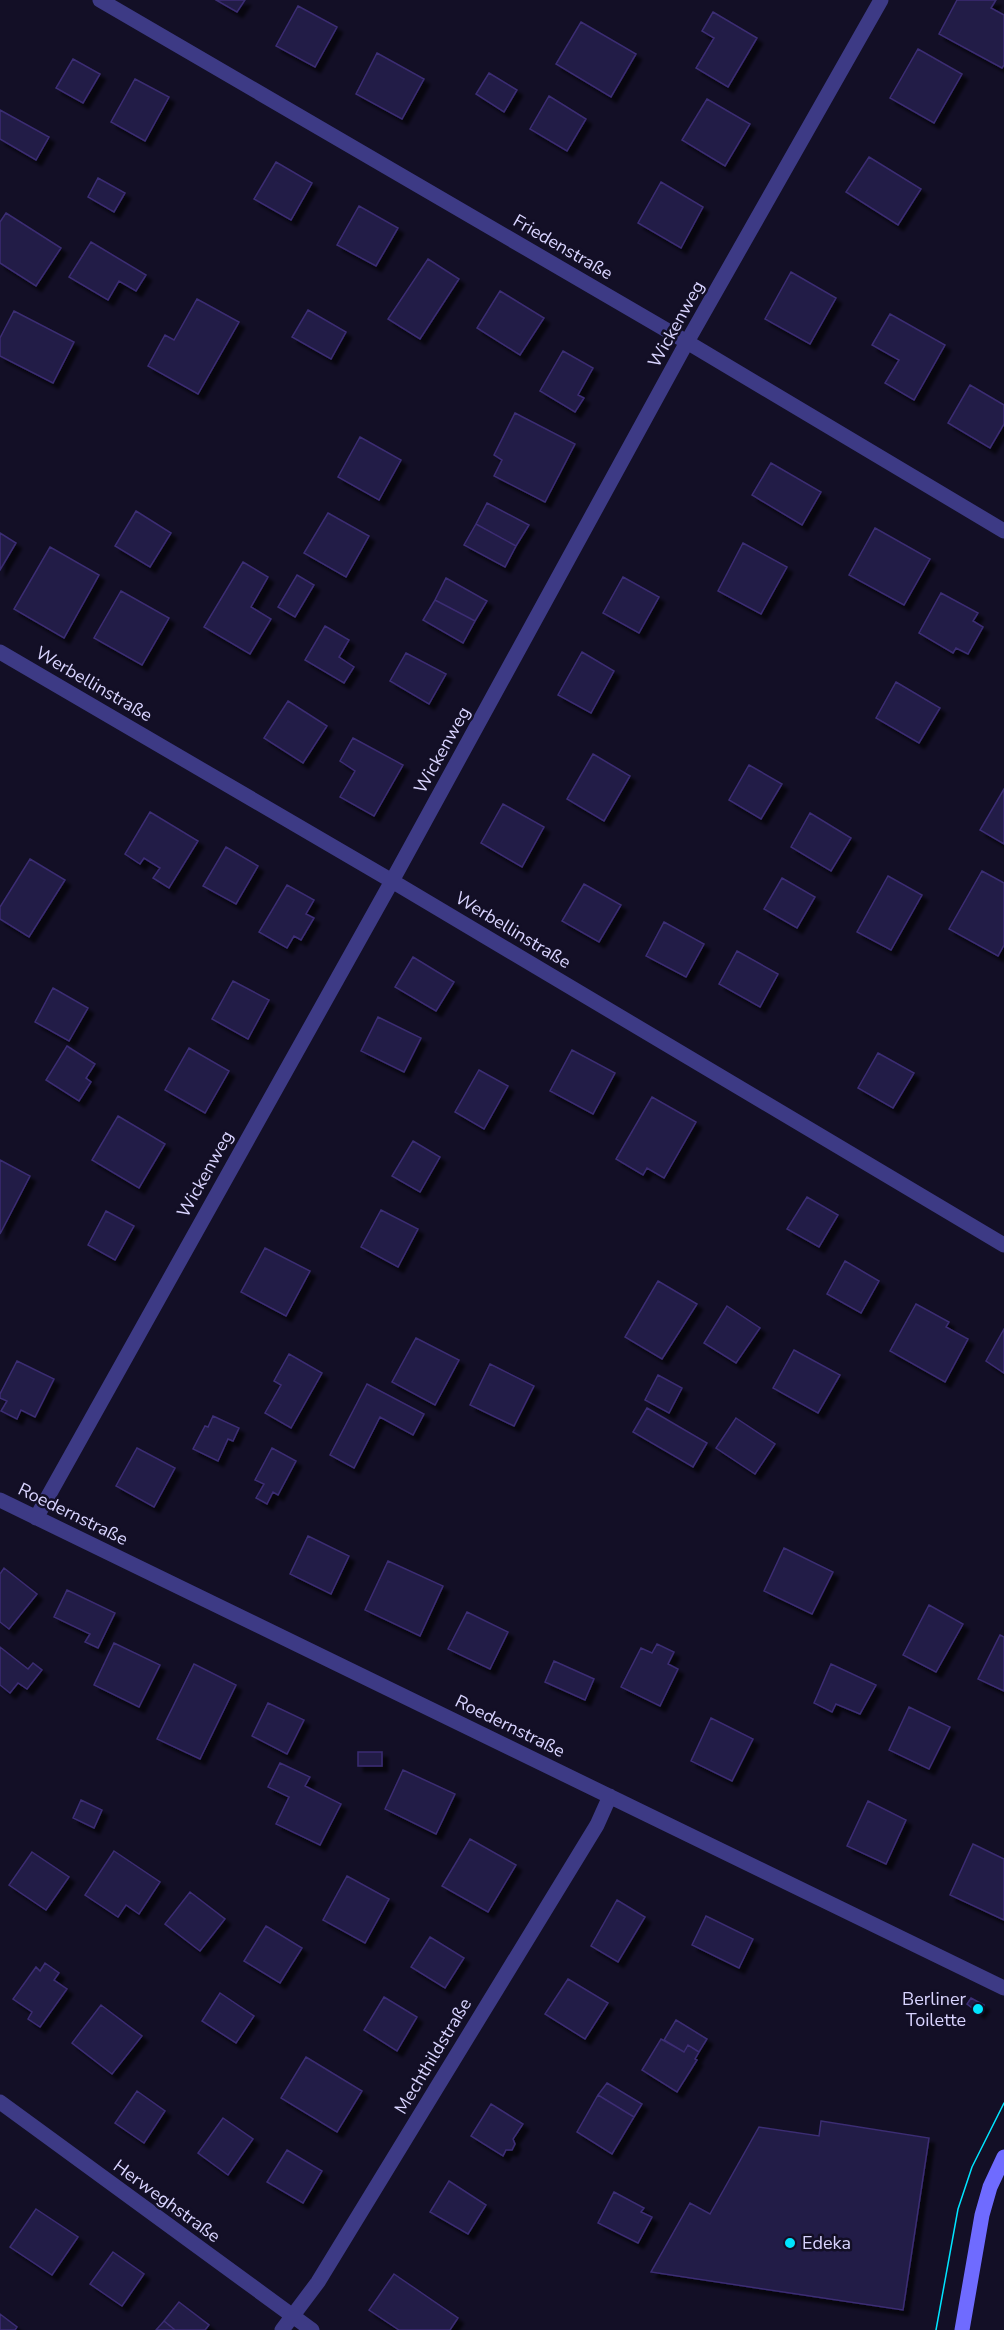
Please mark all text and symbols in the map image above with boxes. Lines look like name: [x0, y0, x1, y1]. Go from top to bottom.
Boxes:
street label: Friedenstraße: [509, 209, 617, 285]
street label: Wickenweg: [642, 276, 710, 372]
street label: Werbellinstraße: [31, 641, 157, 727]
street label: Wickenweg: [408, 702, 476, 798]
street label: Werbellinstraße: [451, 886, 575, 974]
street label: Wickenweg: [171, 1126, 239, 1222]
street label: Roedernstraße: [14, 1477, 132, 1551]
street label: Roedernstraße: [451, 1689, 569, 1763]
place label: Berliner Toilette: [902, 1987, 967, 2032]
street label: Mechthildstraße: [389, 1994, 477, 2118]
marker: Berliner Toilette: [971, 2002, 985, 2016]
street label: Herweghstraße: [109, 2154, 225, 2248]
place label: Edeka: [802, 2231, 851, 2255]
marker: Edeka: [783, 2236, 797, 2250]

